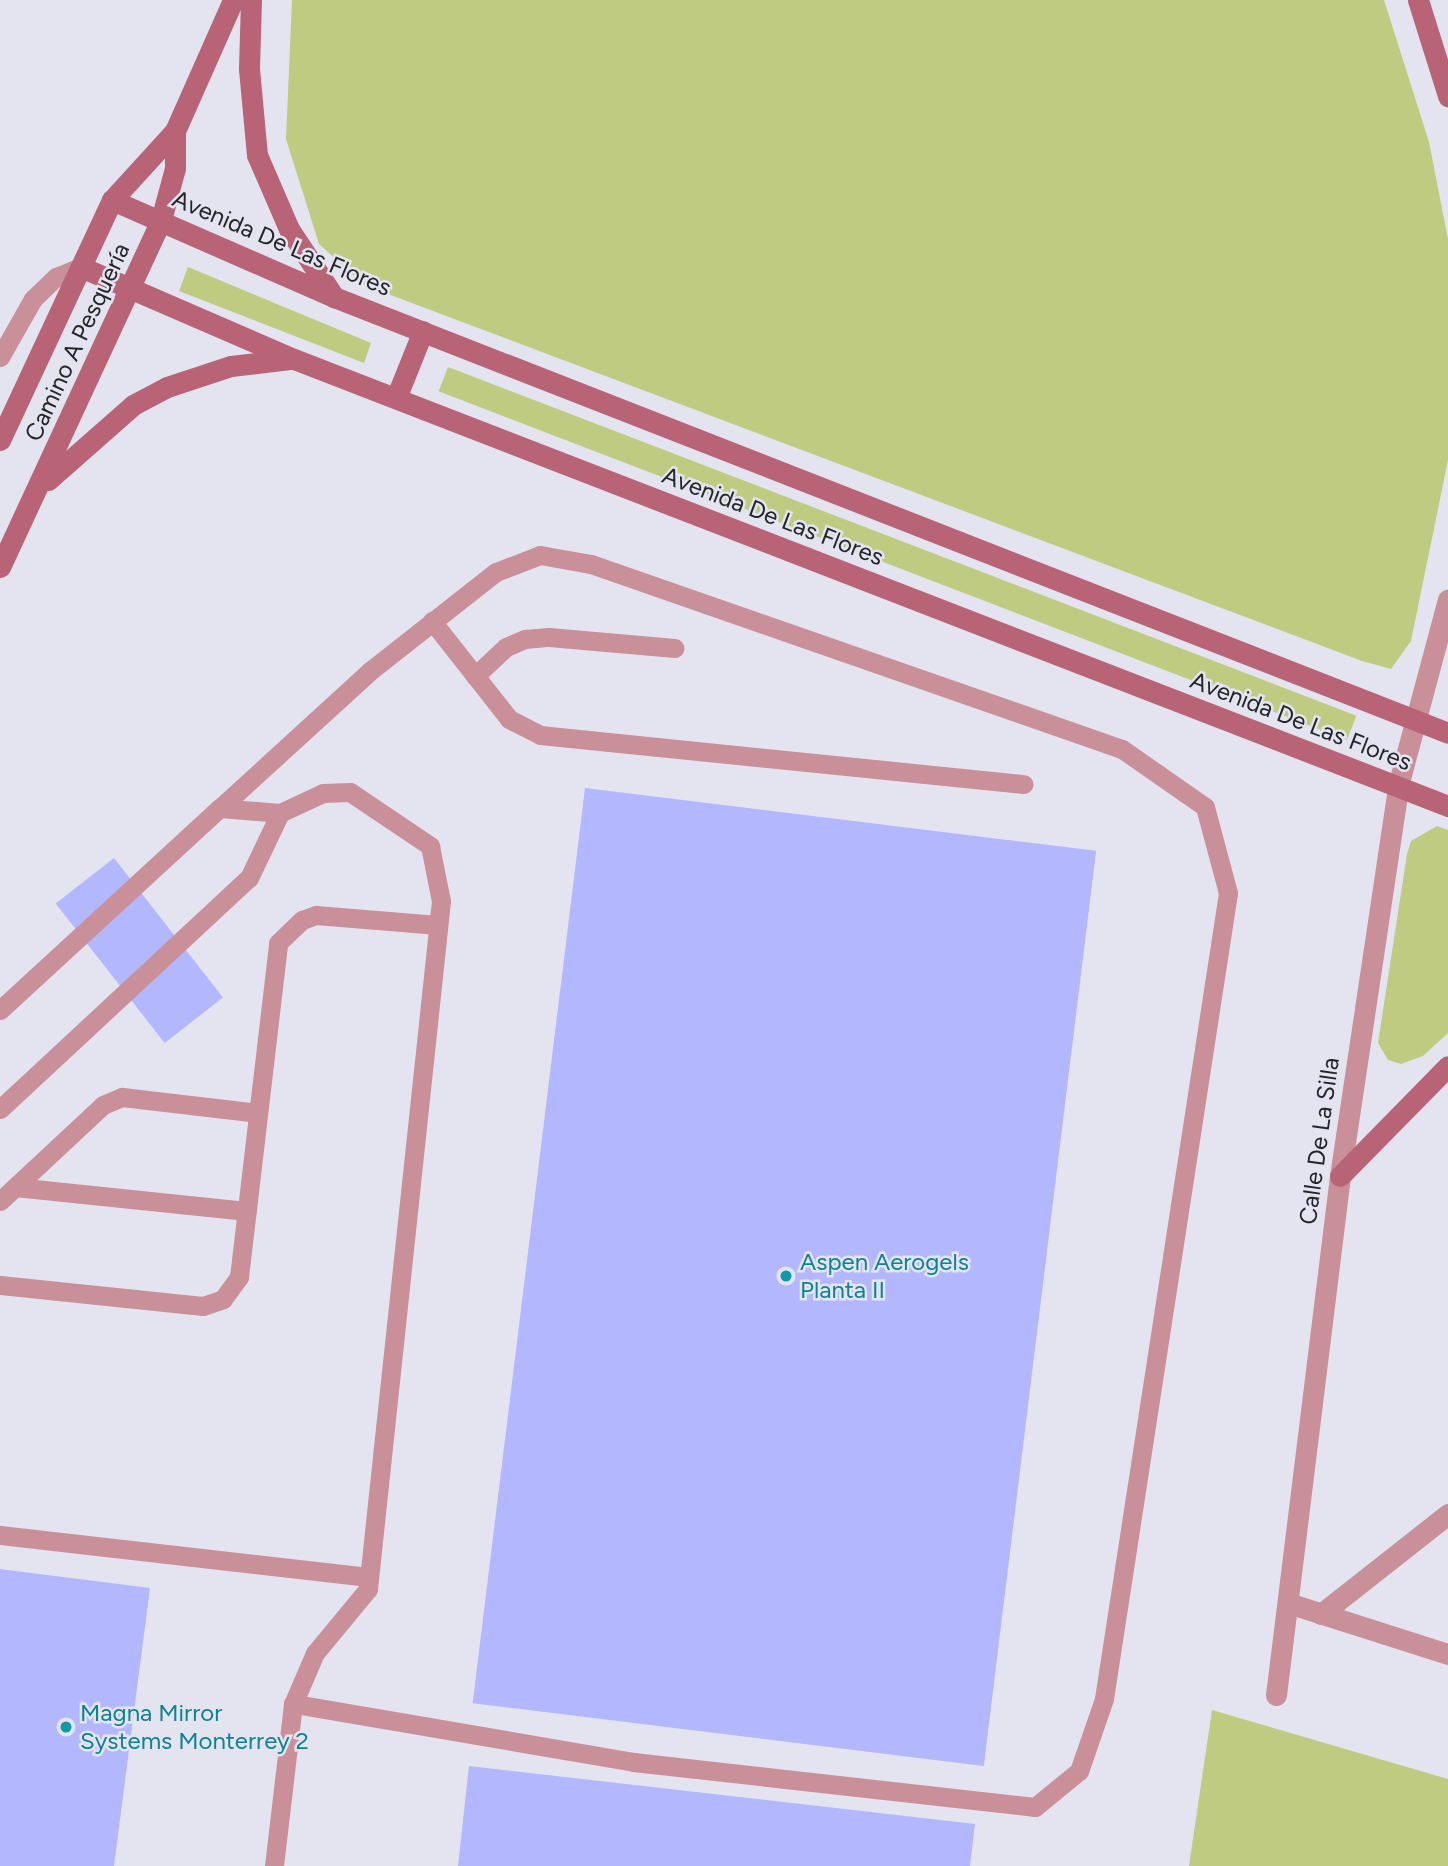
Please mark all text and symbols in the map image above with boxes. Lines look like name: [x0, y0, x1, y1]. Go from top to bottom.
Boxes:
street label: Avenida De Las Flores: [168, 184, 396, 302]
street label: Camino A Pesquería: [18, 238, 136, 446]
street label: Avenida De Las Flores: [658, 461, 888, 571]
street label: Avenida De Las Flores: [1186, 666, 1416, 776]
street label: Calle De La Silla: [1293, 1056, 1345, 1226]
place label: Aspen Aerogels Planta II: [800, 1248, 969, 1304]
marker: Aspen Aerogels Planta II: [778, 1268, 794, 1284]
place label: Magna Mirror Systems Monterrey 2: [80, 1699, 309, 1755]
marker: Magna Mirror Systems Monterrey 2: [58, 1719, 74, 1735]

